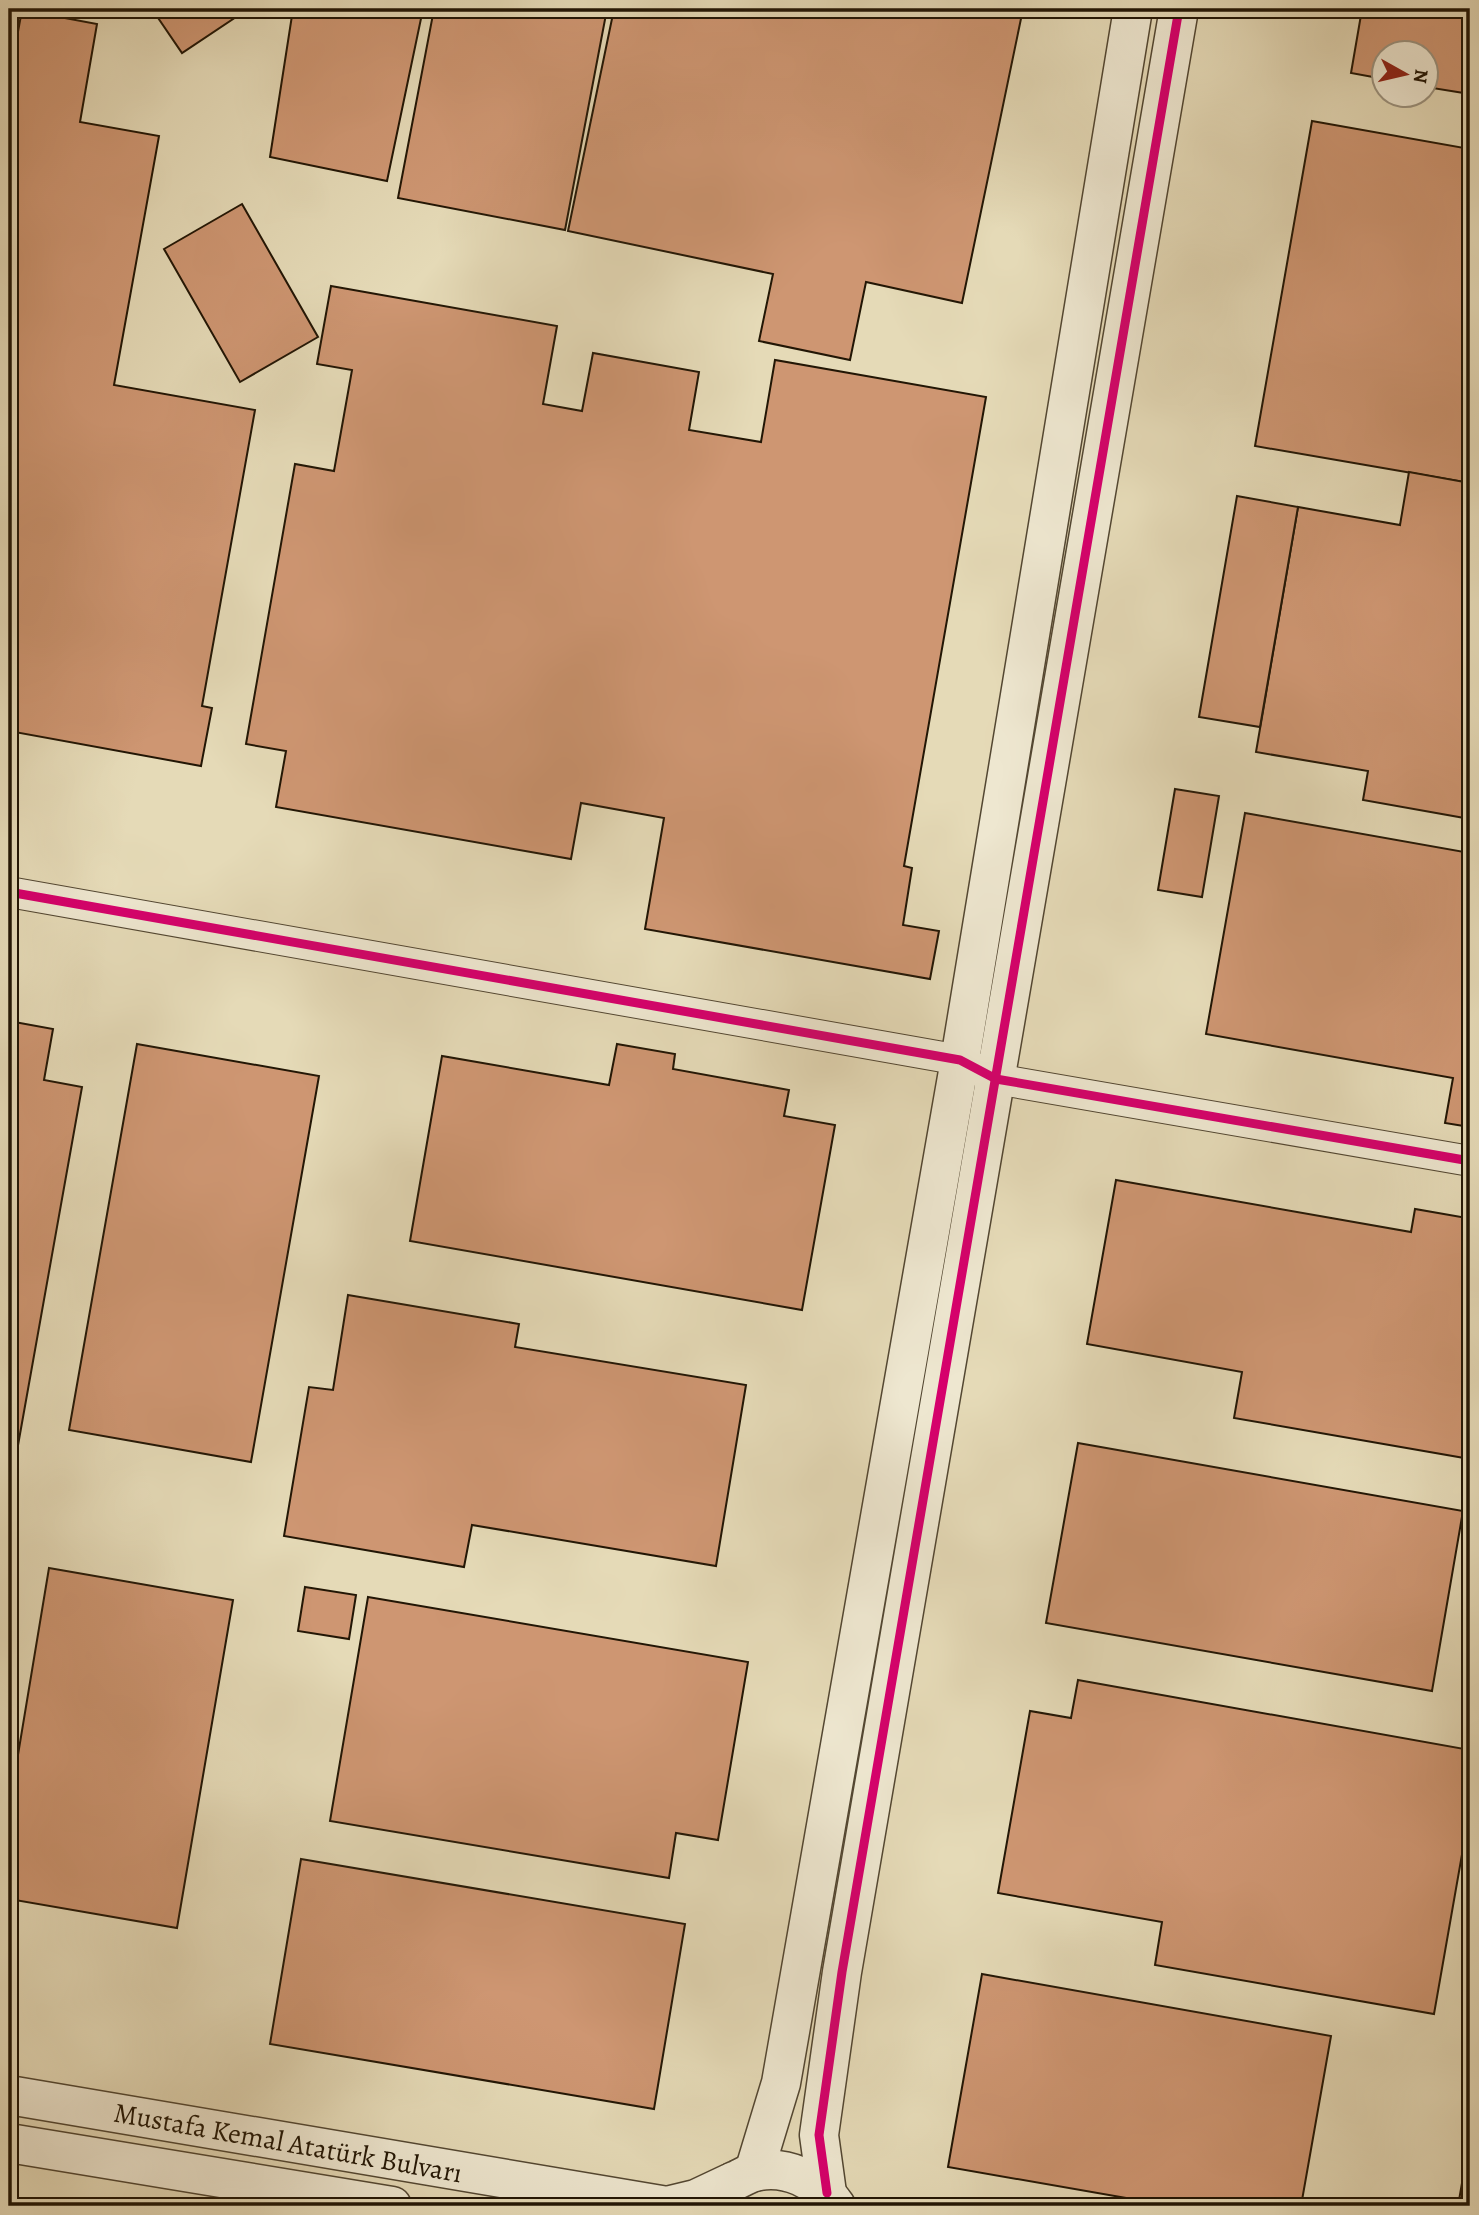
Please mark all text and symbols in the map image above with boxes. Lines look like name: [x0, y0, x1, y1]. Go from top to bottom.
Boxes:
north arrow: [1370, 38, 1440, 108]
text: N: [1407, 68, 1435, 85]
street label: Mustafa Kemal Atatürk Bulvarı: [111, 2094, 465, 2192]

